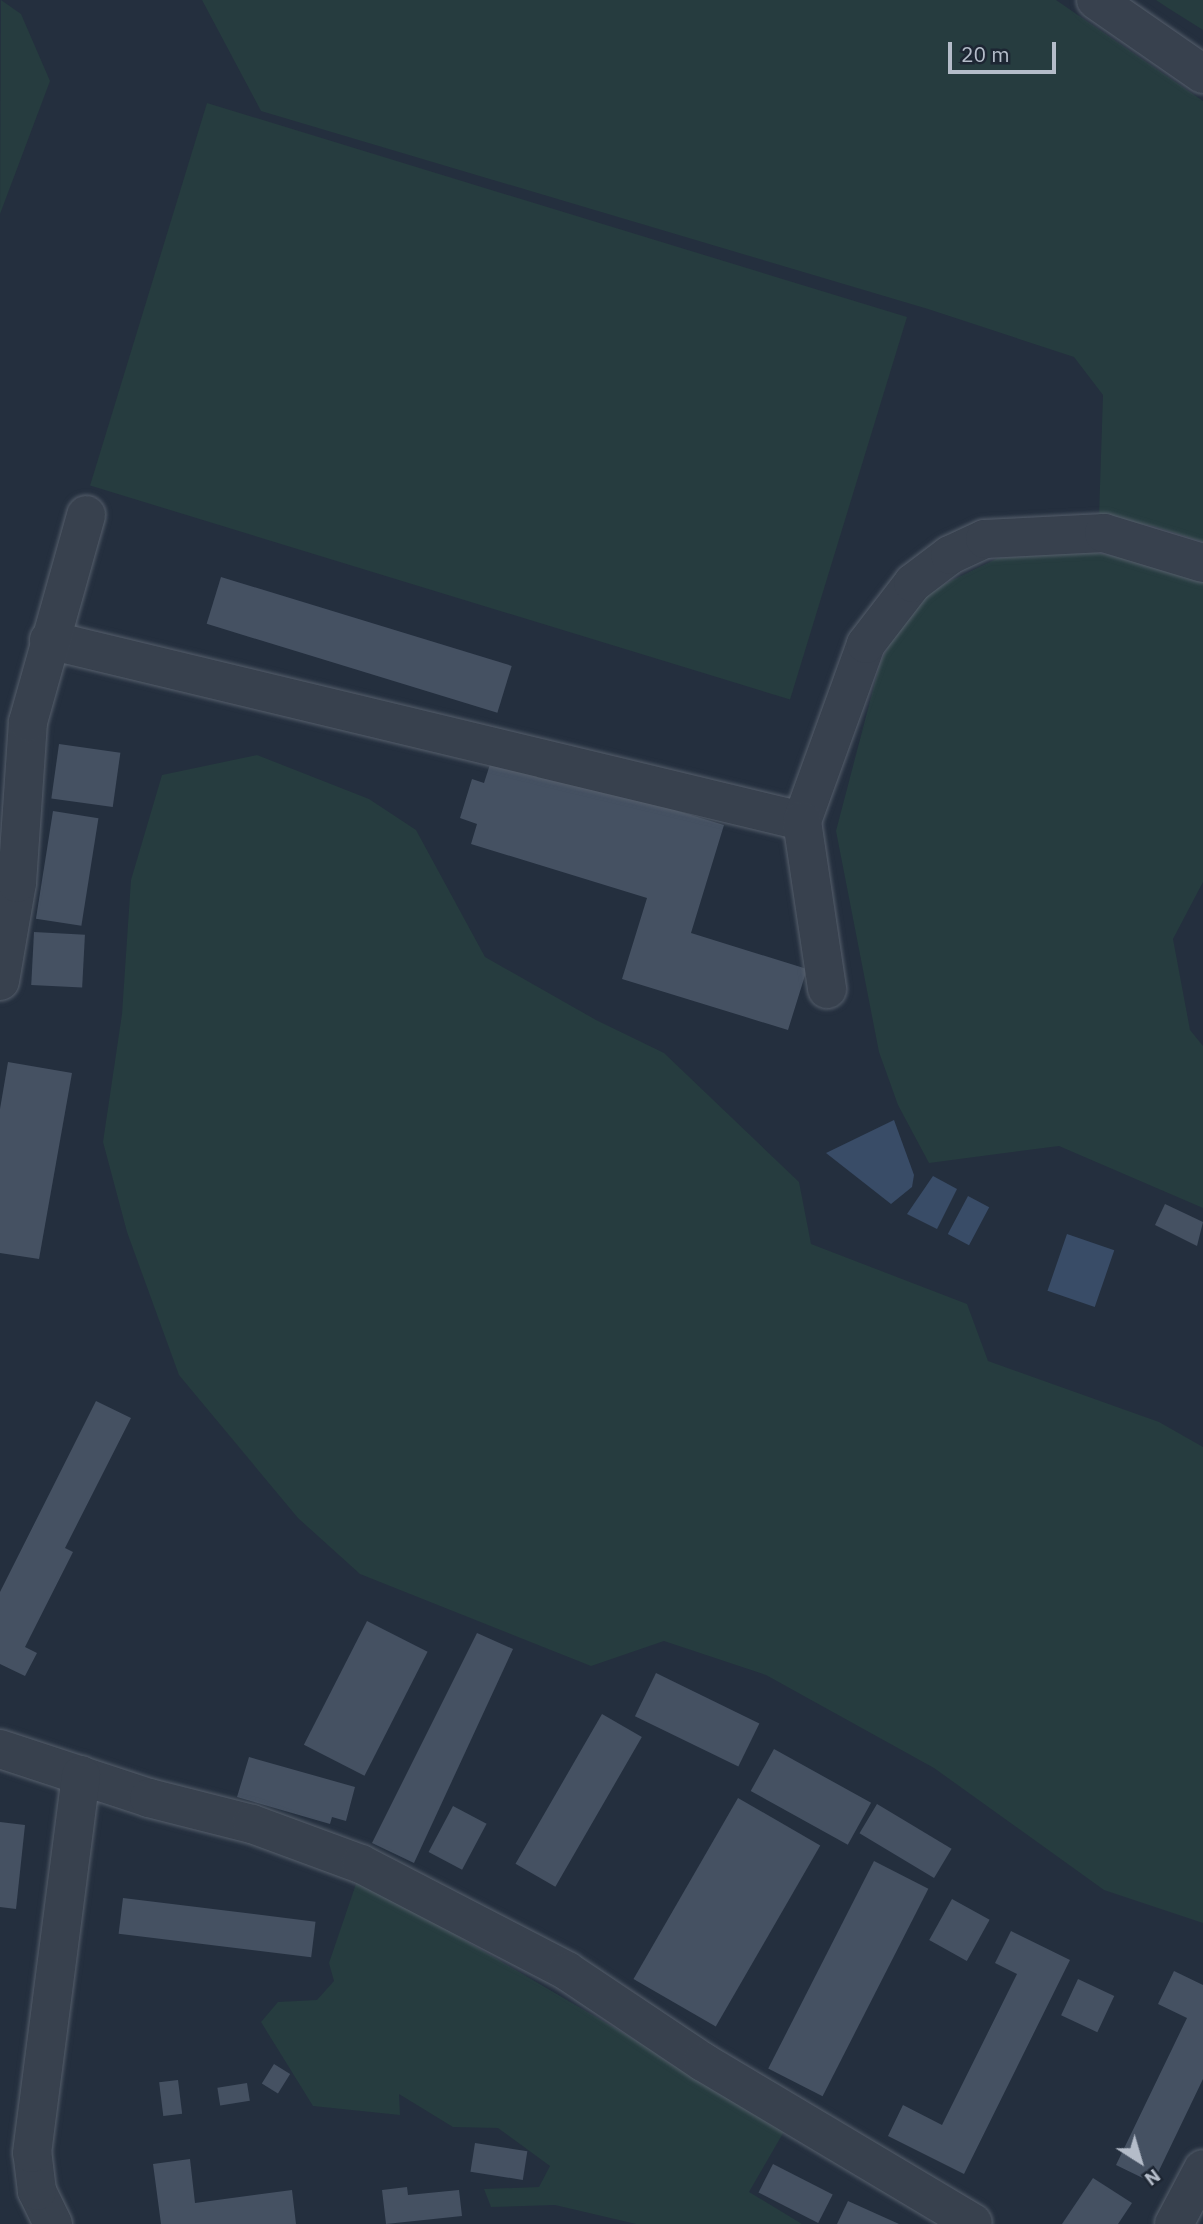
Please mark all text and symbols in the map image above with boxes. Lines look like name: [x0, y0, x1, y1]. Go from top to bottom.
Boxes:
scale bar: [951, 28, 1060, 72]
text: 20 m: [961, 40, 1010, 68]
north arrow: [1105, 2126, 1175, 2196]
text: N: [1140, 2164, 1165, 2191]

